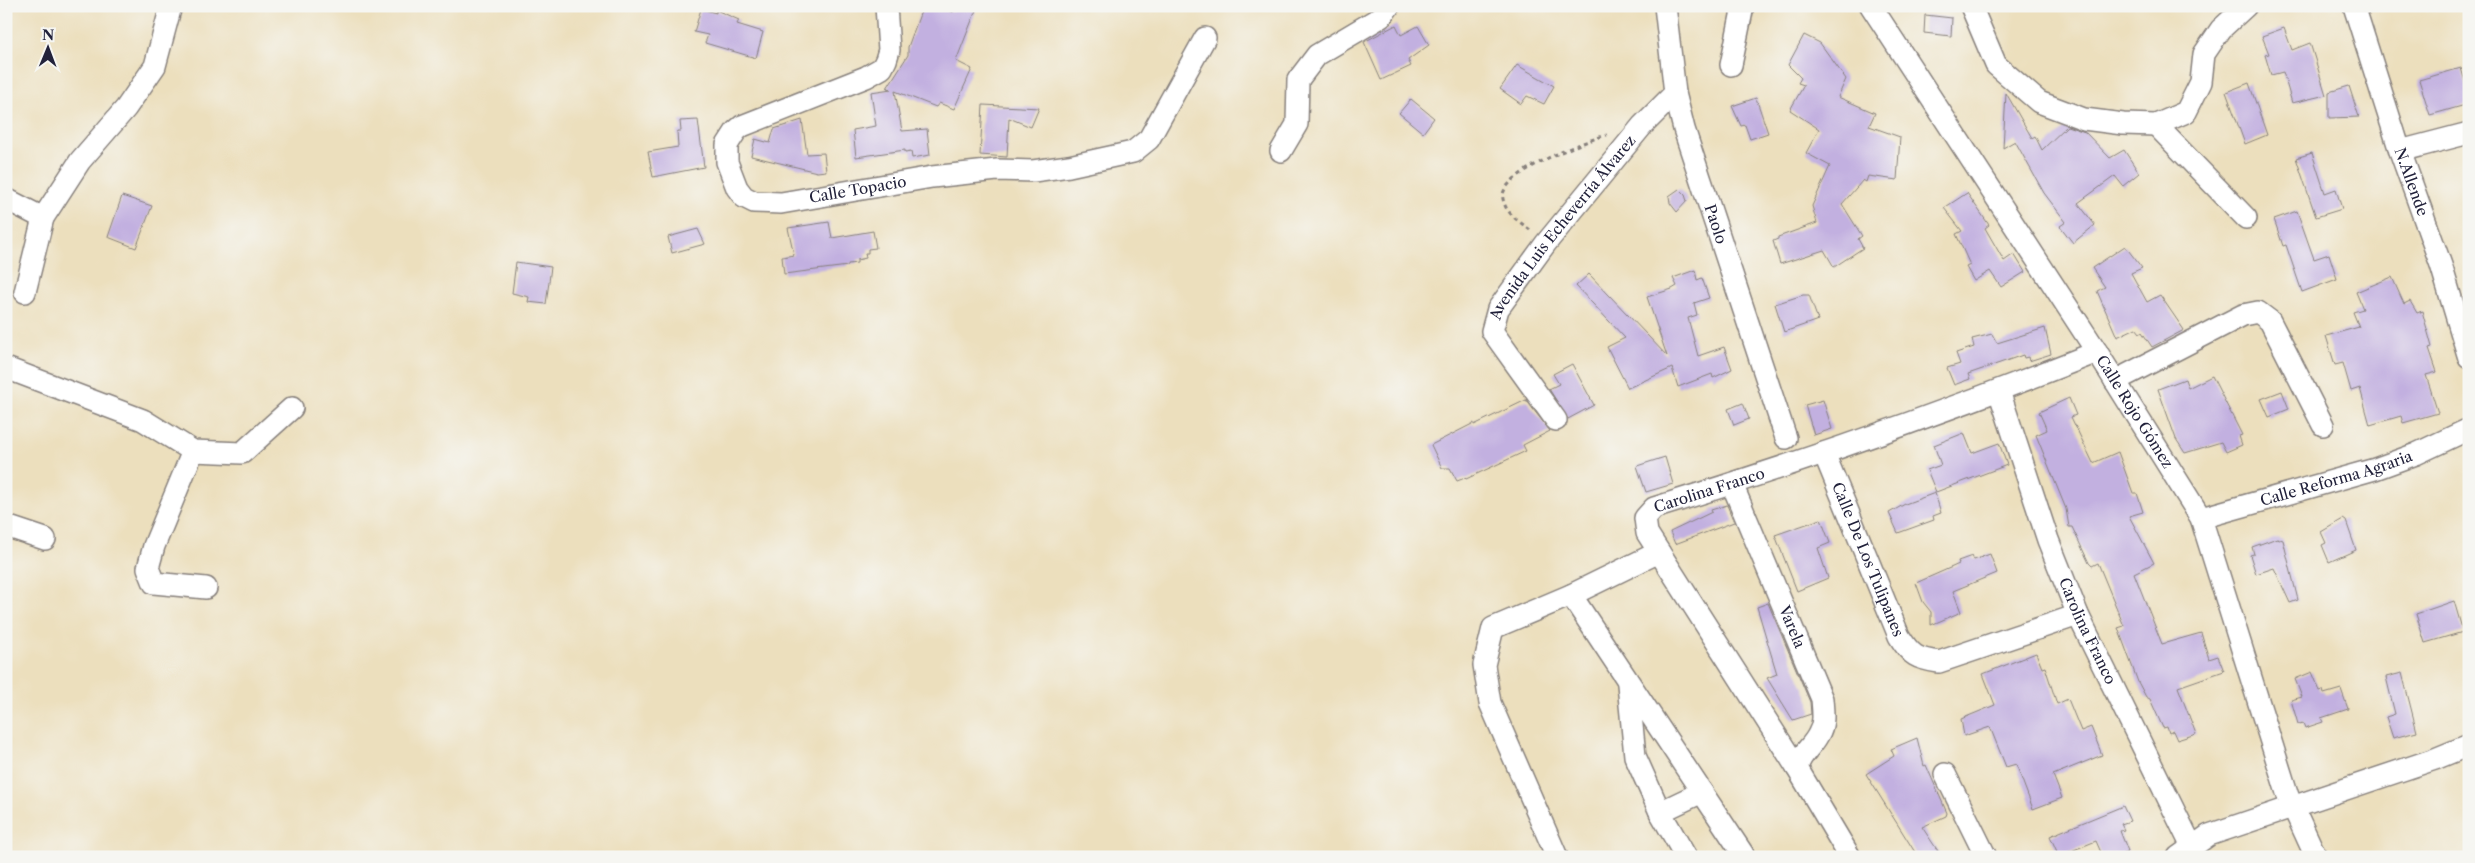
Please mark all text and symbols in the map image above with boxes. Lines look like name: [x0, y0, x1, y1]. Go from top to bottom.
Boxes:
north arrow: [22, 22, 72, 72]
text: N: [42, 26, 54, 44]
street label: Avenida Luis Echeverría Álvarez: [1485, 131, 1640, 323]
street label: N.Allende: [2391, 145, 2433, 219]
street label: Calle Topacio: [808, 172, 908, 207]
street label: Paolo: [1701, 202, 1731, 246]
street label: Calle Rojo Gómez: [2092, 352, 2178, 472]
street label: Calle Reforma Agraria: [2258, 446, 2415, 510]
street label: Carolina Franco: [1651, 463, 1767, 516]
street label: Calle De Los Tulipanes: [1828, 479, 1908, 639]
street label: Carolina Franco: [2055, 575, 2121, 687]
street label: Varela: [1775, 602, 1810, 651]

